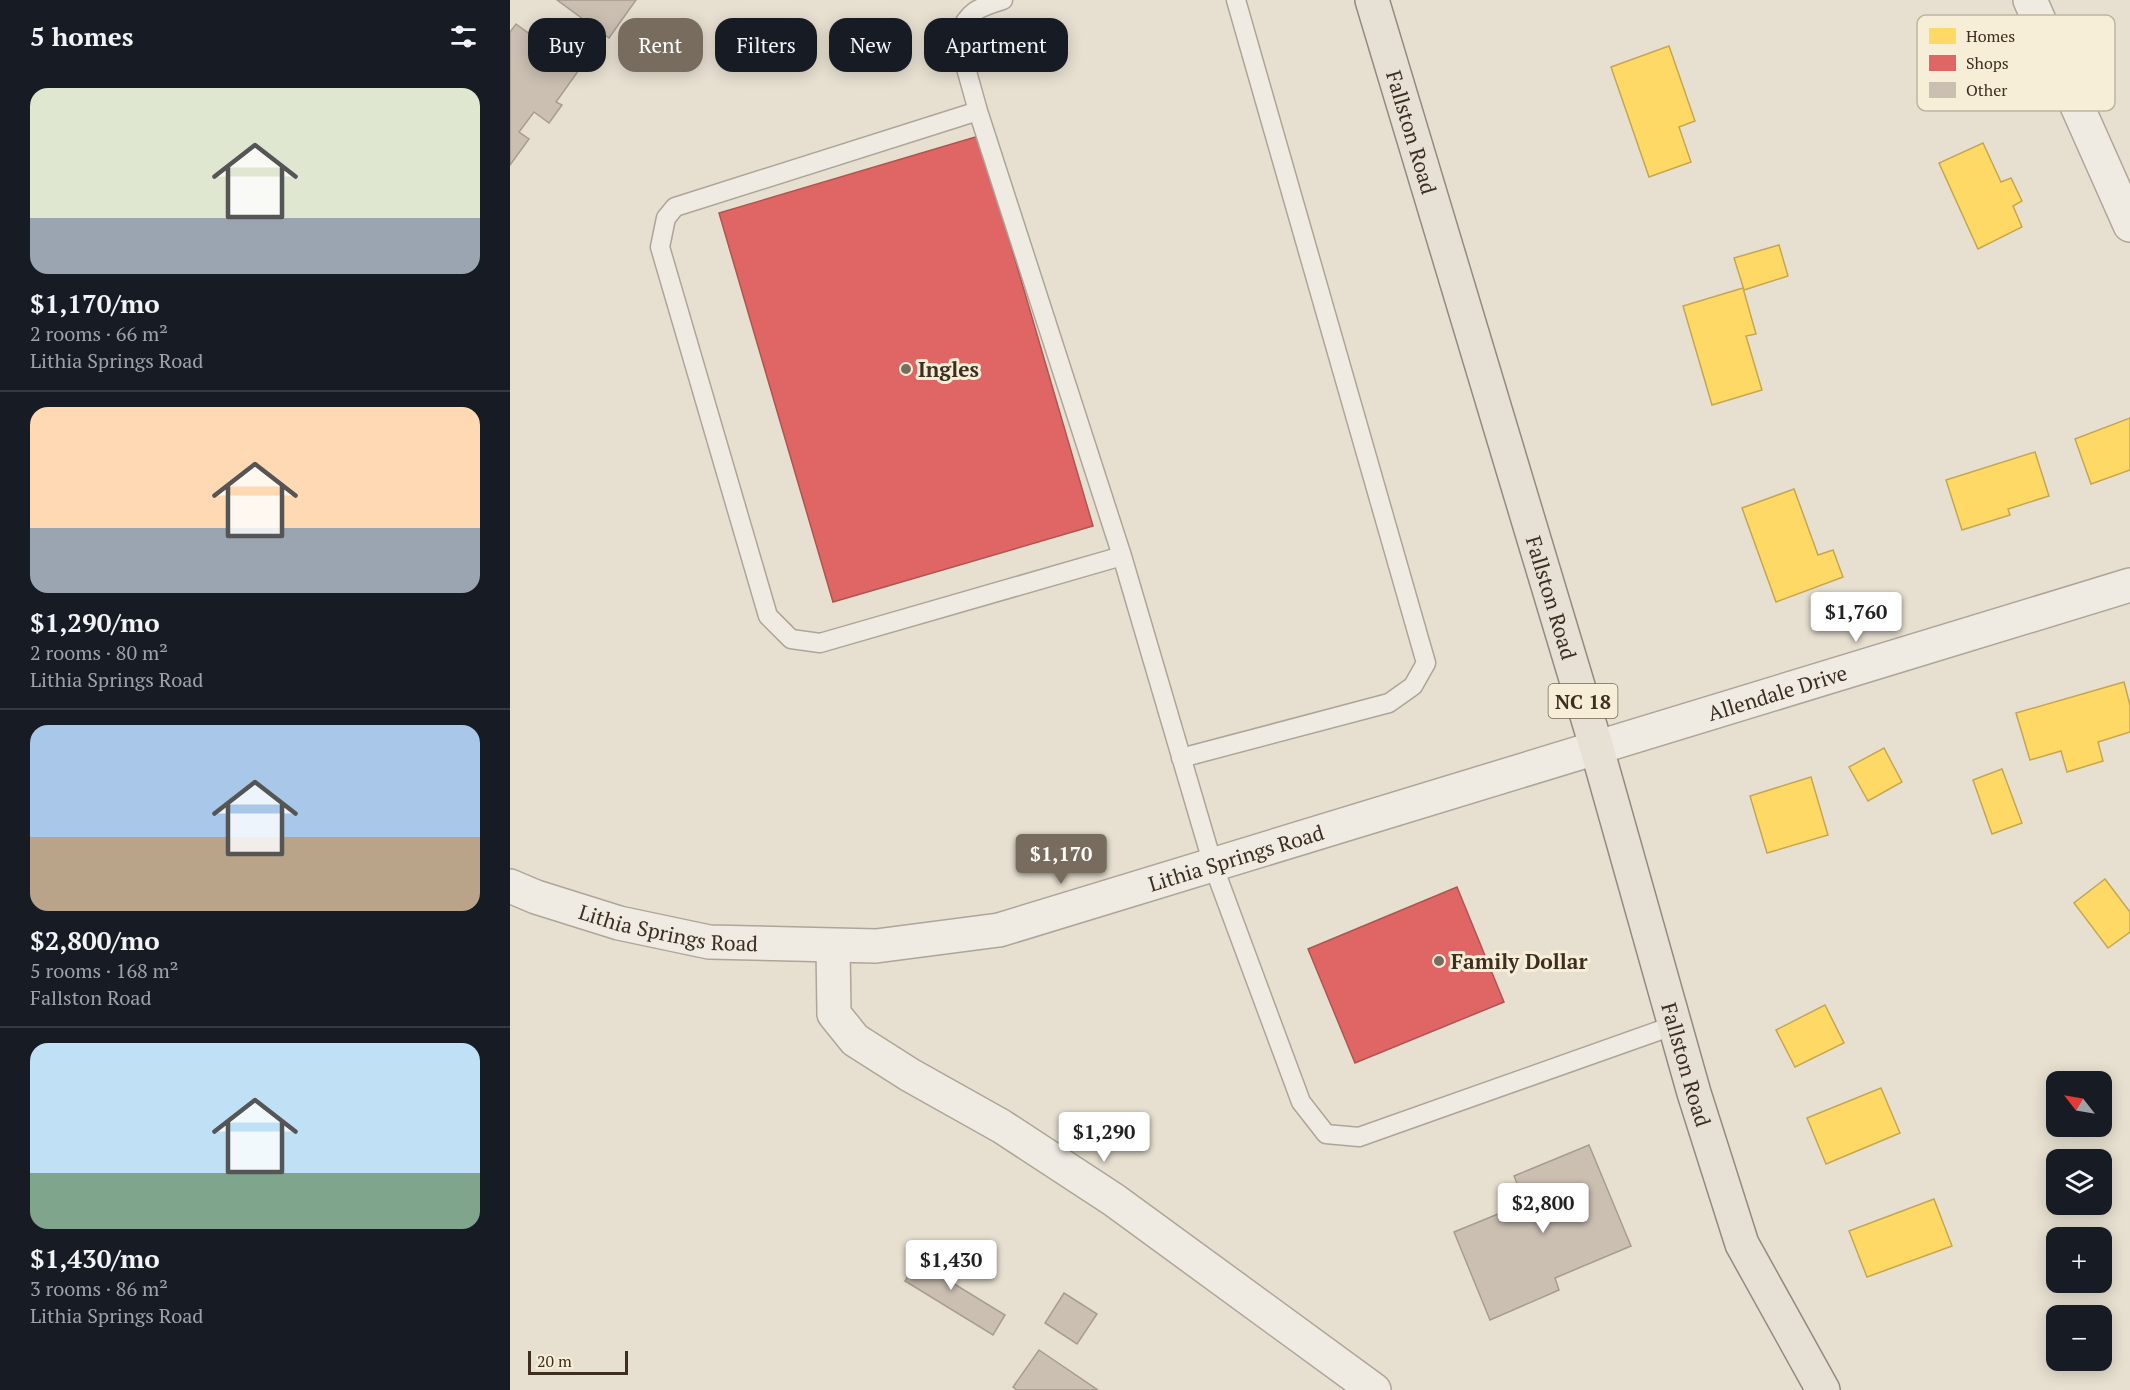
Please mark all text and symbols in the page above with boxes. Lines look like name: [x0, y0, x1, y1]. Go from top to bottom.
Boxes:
legend: [1917, 15, 2115, 111]
chip: Buy: [528, 18, 606, 72]
chip: Rent: [618, 18, 703, 72]
chip: Filters: [715, 18, 817, 72]
chip: New: [829, 18, 912, 72]
chip: Apartment: [924, 18, 1068, 72]
text: 5 homes: [30, 19, 134, 53]
icon: filters: [447, 20, 480, 53]
text: Homes: [1966, 25, 2015, 47]
text: Shops: [1966, 52, 2009, 74]
street label: Fallston Road: [1380, 67, 1444, 198]
text: Other: [1966, 79, 2008, 101]
icon: home: [201, 127, 309, 235]
text: $1,170/mo: [30, 286, 160, 320]
text: 2 rooms · 66 m²: [30, 320, 168, 347]
text: Lithia Springs Road: [30, 347, 203, 374]
place label: Ingles: [918, 355, 979, 383]
marker: Ingles: [899, 362, 913, 376]
icon: home: [201, 446, 309, 554]
street label: Fallston Road: [1520, 532, 1583, 663]
pin: $1,760: [1807, 592, 1905, 643]
text: $1,760: [1825, 598, 1887, 625]
text: $1,290/mo: [30, 605, 160, 639]
text: 2 rooms · 80 m²: [30, 639, 168, 666]
street label: Allendale Drive: [1704, 658, 1851, 727]
text: Lithia Springs Road: [30, 666, 203, 693]
road number: NC 18: [1548, 684, 1618, 718]
icon: home: [201, 764, 309, 872]
street label: Lithia Springs Road: [1145, 818, 1327, 898]
pin: $1,170: [1012, 834, 1110, 885]
text: $1,170: [1030, 840, 1092, 867]
street label: Lithia Springs Road: [575, 897, 759, 957]
text: $2,800/mo: [30, 923, 160, 957]
place label: Family Dollar: [1451, 947, 1588, 975]
marker: Family Dollar: [1432, 954, 1446, 968]
text: 5 rooms · 168 m²: [30, 957, 178, 984]
text: Fallston Road: [30, 984, 152, 1011]
street label: Fallston Road: [1655, 999, 1718, 1130]
north arrow: [2046, 1071, 2112, 1137]
map controls: [2046, 1071, 2112, 1371]
icon: home: [201, 1082, 309, 1190]
pin: $1,290: [1055, 1112, 1153, 1163]
text: $1,290: [1073, 1118, 1135, 1145]
button: layers: [2046, 1149, 2112, 1215]
pin: $2,800: [1494, 1183, 1592, 1234]
text: $2,800: [1512, 1189, 1574, 1216]
button: +: [2046, 1227, 2112, 1293]
pin: $1,430: [902, 1240, 1000, 1291]
text: $1,430/mo: [30, 1241, 160, 1275]
text: $1,430: [920, 1246, 982, 1273]
text: 3 rooms · 86 m²: [30, 1275, 168, 1302]
text: Lithia Springs Road: [30, 1302, 203, 1329]
button: −: [2046, 1305, 2112, 1371]
scale bar: [528, 1348, 628, 1376]
text: 20 m: [537, 1350, 572, 1372]

